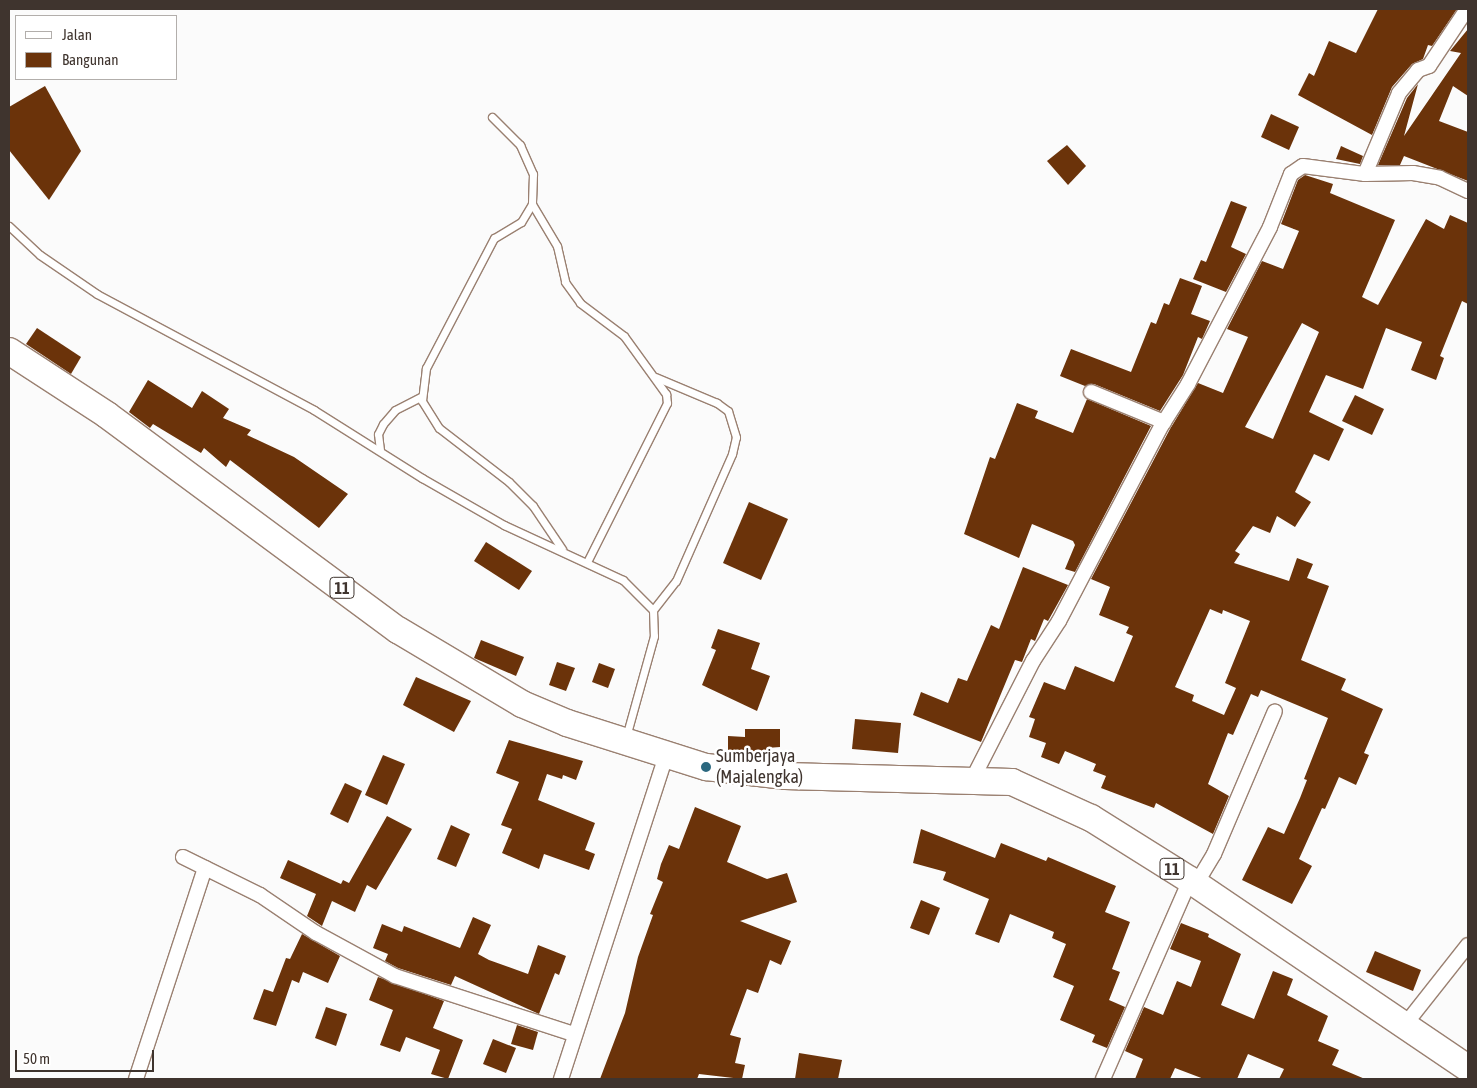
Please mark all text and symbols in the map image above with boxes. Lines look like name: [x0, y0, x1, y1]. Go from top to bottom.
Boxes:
legend: [15, 15, 178, 80]
text: Jalan: [62, 26, 92, 43]
text: Bangunan: [62, 51, 119, 68]
road number: 11: [328, 574, 356, 602]
place label: Sumberjaya (Majalengka): [716, 746, 803, 789]
marker: Sumberjaya (Majalengka): [700, 761, 712, 773]
road number: 11: [1158, 856, 1186, 882]
scale bar: [18, 1040, 156, 1072]
text: 50 m: [23, 1050, 50, 1067]

